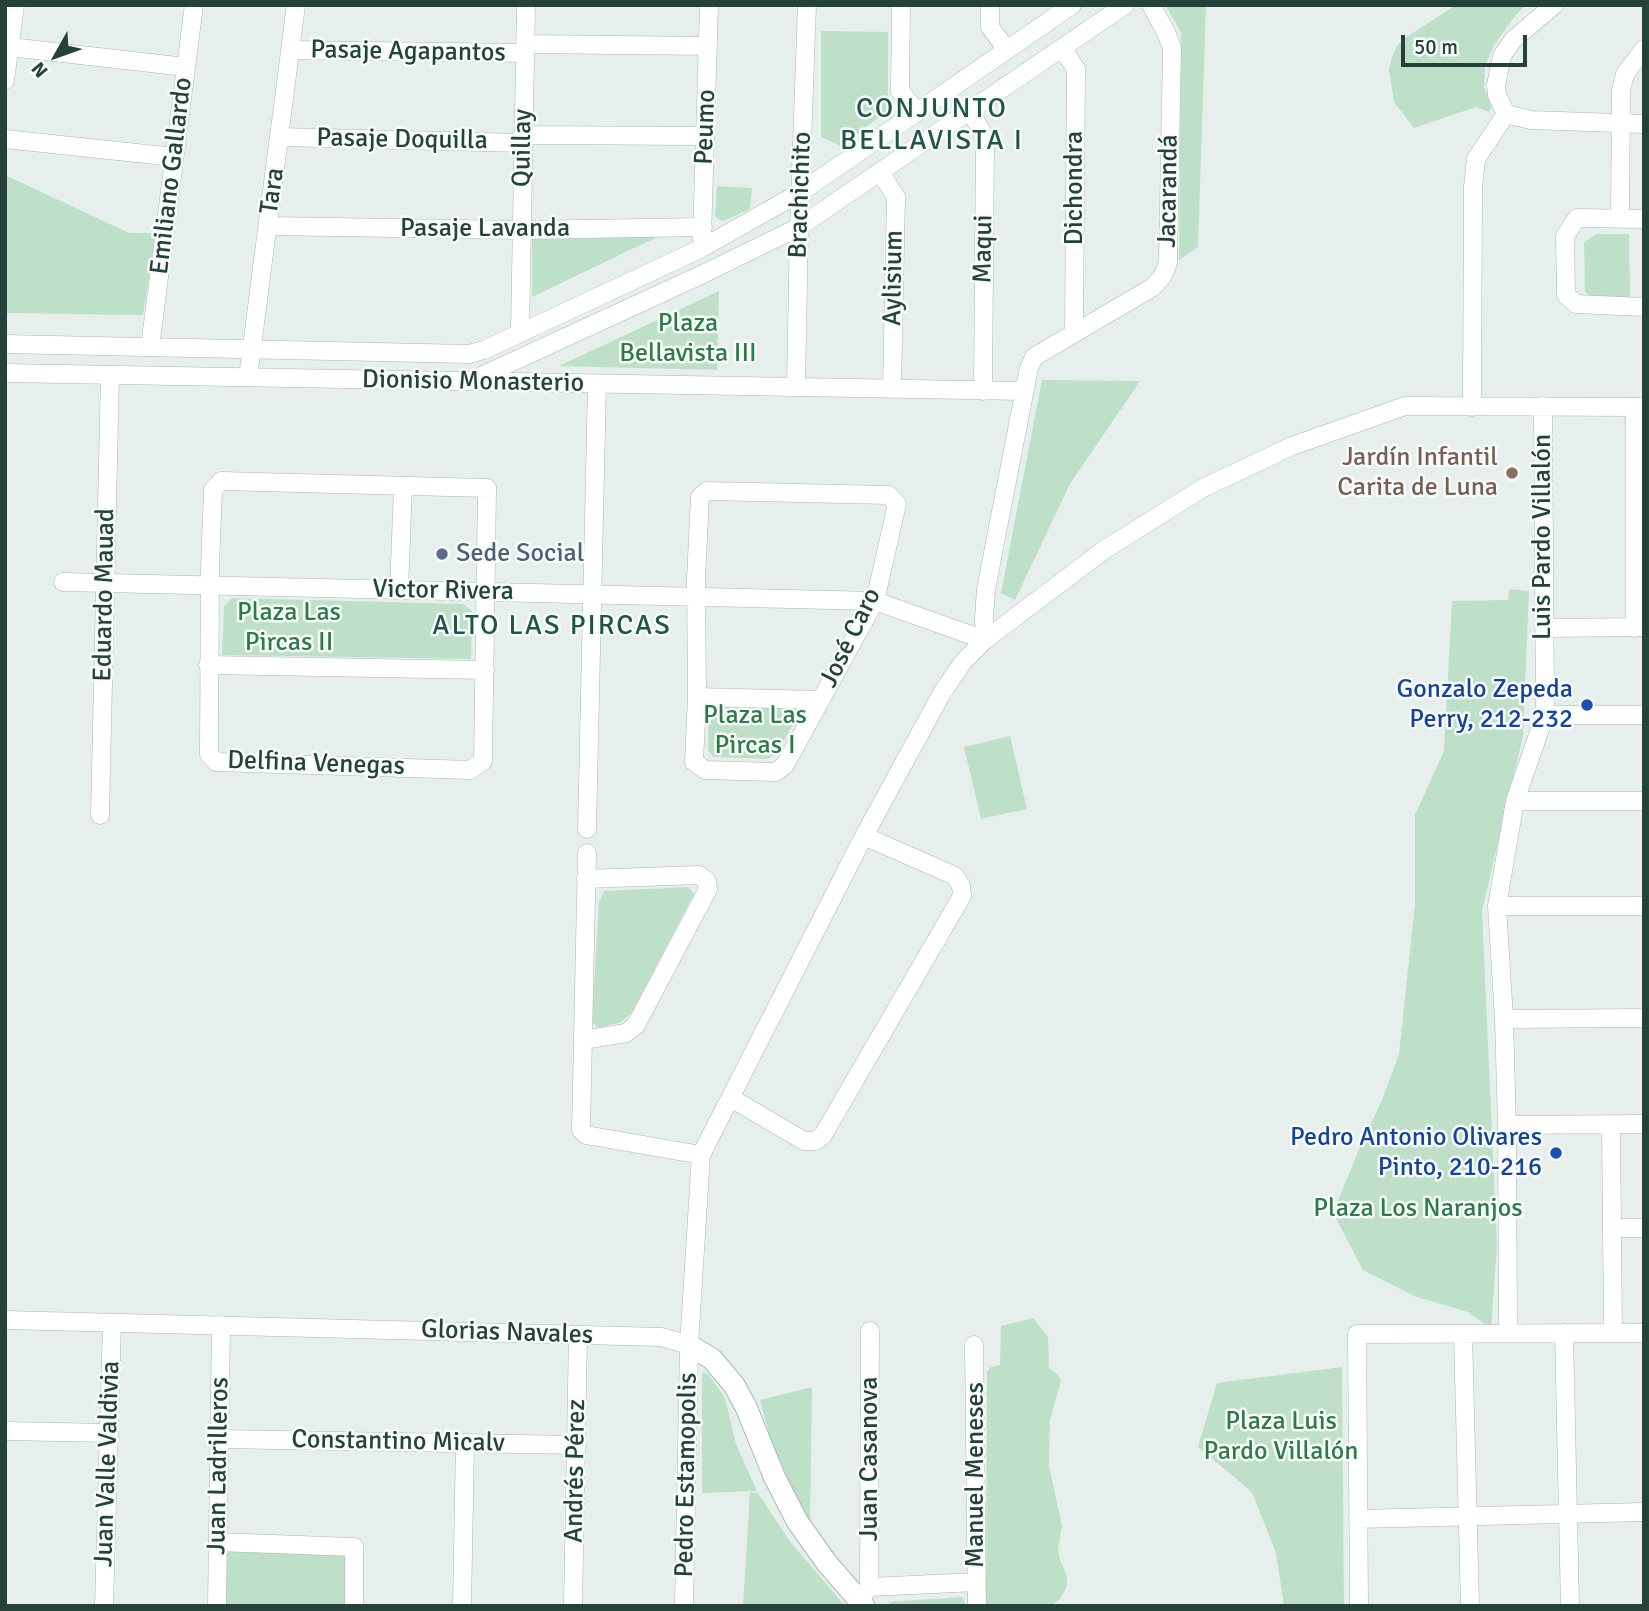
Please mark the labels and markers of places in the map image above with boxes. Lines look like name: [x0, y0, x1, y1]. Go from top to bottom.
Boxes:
place label: Jardín Infantil Carita de Luna: [1337, 442, 1498, 504]
marker: Jardín Infantil Carita de Luna: [1504, 465, 1520, 481]
place label: Sede Social: [456, 538, 584, 570]
marker: Sede Social: [434, 546, 450, 562]
place label: Gonzalo Zepeda Perry, 212-232: [1396, 674, 1573, 736]
marker: Gonzalo Zepeda Perry, 212-232: [1579, 697, 1595, 713]
place label: Pedro Antonio Olivares Pinto, 210-216: [1290, 1122, 1542, 1184]
marker: Pedro Antonio Olivares Pinto, 210-216: [1548, 1145, 1564, 1161]

